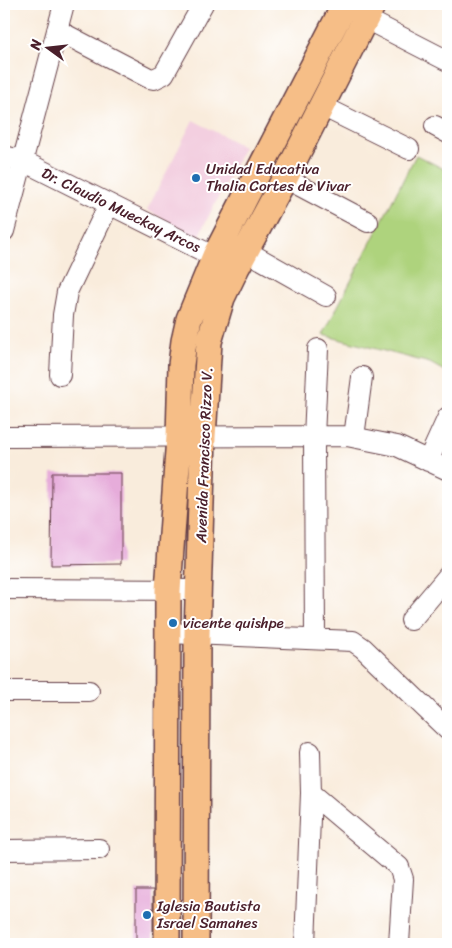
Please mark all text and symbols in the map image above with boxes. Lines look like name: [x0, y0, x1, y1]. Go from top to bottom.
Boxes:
north arrow: [22, 22, 72, 72]
text: N: [22, 37, 49, 54]
place label: Unidad Educativa Thalia Cortes de Vivar: [206, 156, 351, 199]
street label: Dr. Claudio Mueckay Arcos: [37, 160, 206, 260]
marker: Unidad Educativa Thalia Cortes de Vivar: [190, 172, 202, 184]
street label: Avenida Francisco Rizzo V.: [188, 367, 220, 544]
place label: vicente quishpe: [183, 610, 284, 636]
marker: vicente quishpe: [167, 617, 179, 629]
place label: Iglesia Bautista Israel Samanes: [156, 893, 261, 936]
marker: Iglesia Bautista Israel Samanes: [141, 909, 153, 921]

